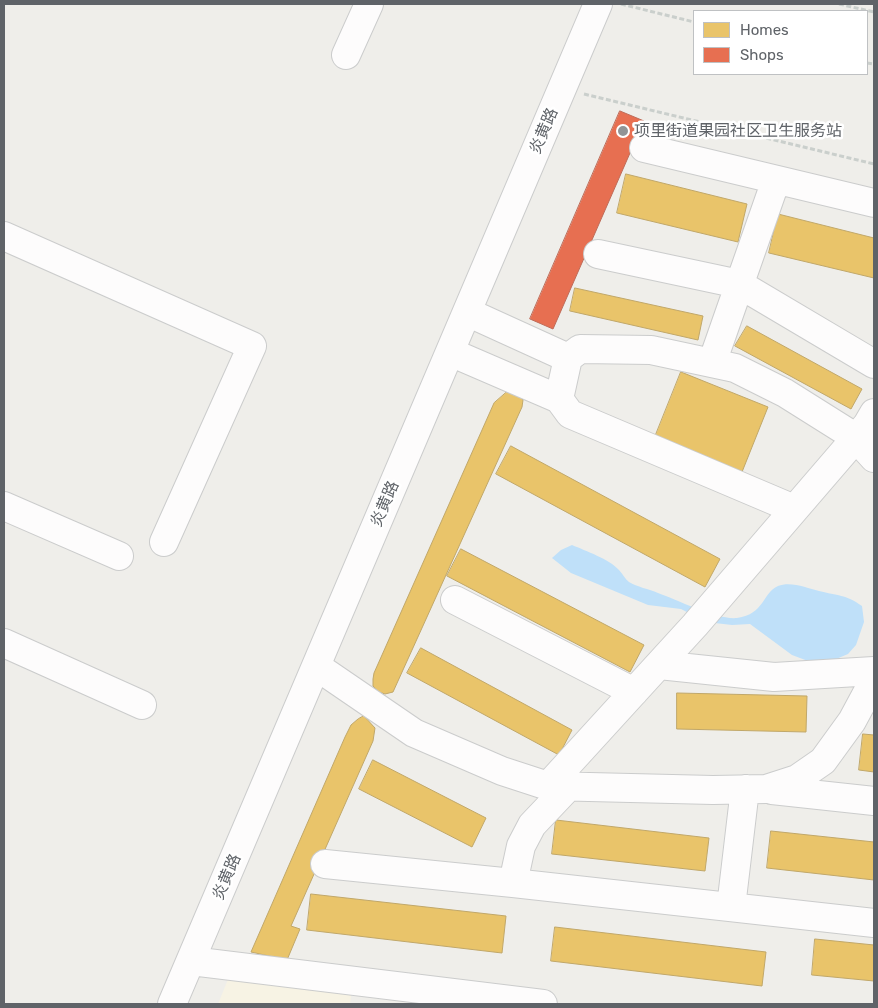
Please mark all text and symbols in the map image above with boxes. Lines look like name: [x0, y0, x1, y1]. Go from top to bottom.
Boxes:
legend: [693, 10, 868, 75]
text: Homes: [740, 21, 789, 39]
text: Shops: [740, 46, 784, 64]
street label: 炎黄路: [526, 105, 562, 157]
place label: 项里街道果园社区卫生服务站: [634, 121, 842, 141]
marker: 项里街道果园社区卫生服务站: [616, 124, 630, 138]
street label: 炎黄路: [367, 478, 403, 530]
street label: 炎黄路: [209, 851, 245, 903]

